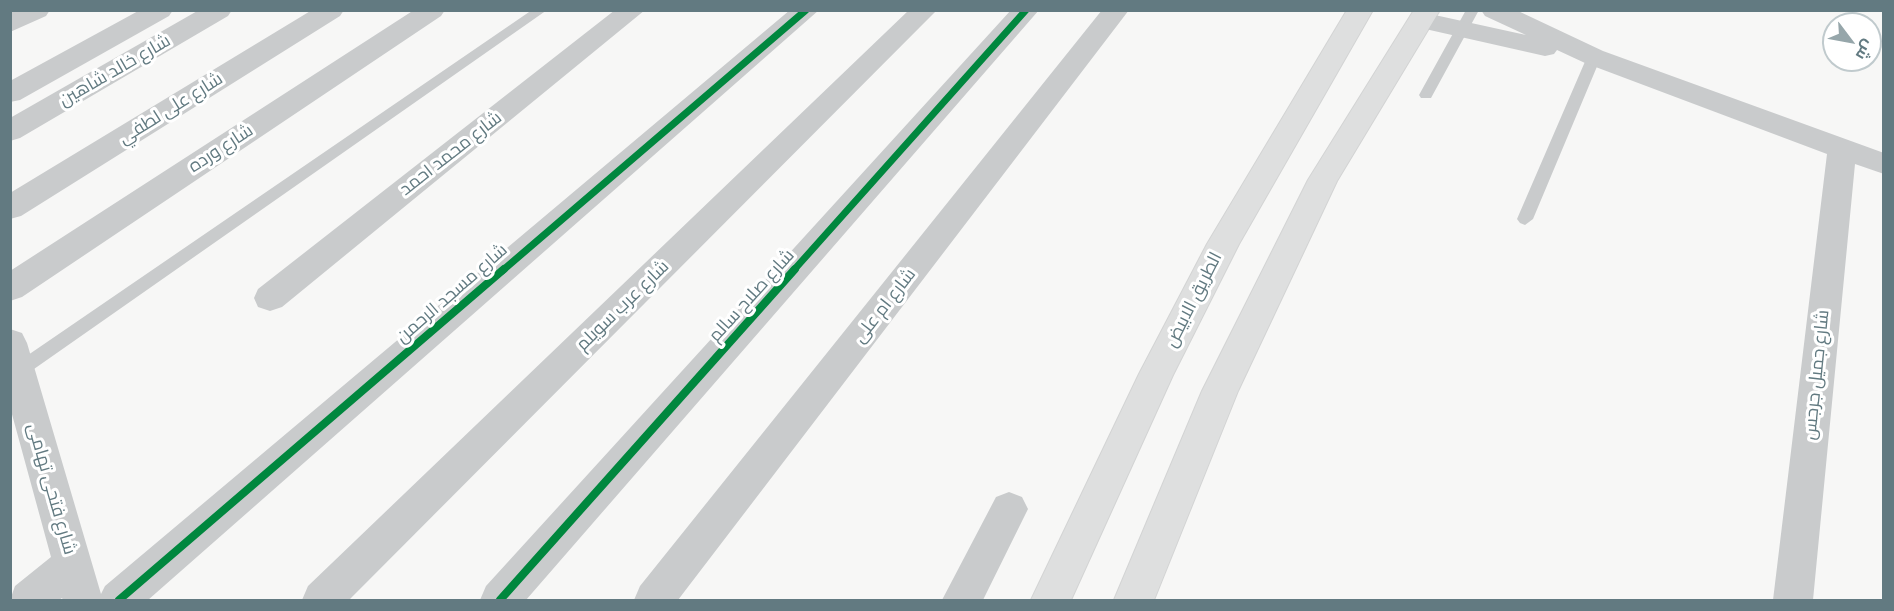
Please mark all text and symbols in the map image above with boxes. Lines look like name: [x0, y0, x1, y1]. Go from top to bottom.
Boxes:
north arrow: [1822, 12, 1882, 72]
street label: شارع خالد شاهين: [55, 30, 175, 112]
text: ش: [1851, 36, 1880, 65]
street label: شارع على لطفي: [115, 68, 227, 150]
street label: شارع محمد احمد: [396, 107, 506, 201]
street label: شارع ورده: [185, 120, 257, 178]
street label: شارع مسجد الرحمن: [392, 240, 512, 348]
street label: شارع صلاح سالم: [705, 245, 799, 347]
street label: الطريق الابيض: [1161, 249, 1227, 351]
street label: شارع عرب سويلم: [572, 256, 674, 356]
street label: شارع ام على: [849, 264, 921, 348]
street label: شارع جميل جرجس: [1799, 309, 1835, 441]
street label: شارع فتحى تهامى: [22, 421, 80, 557]

